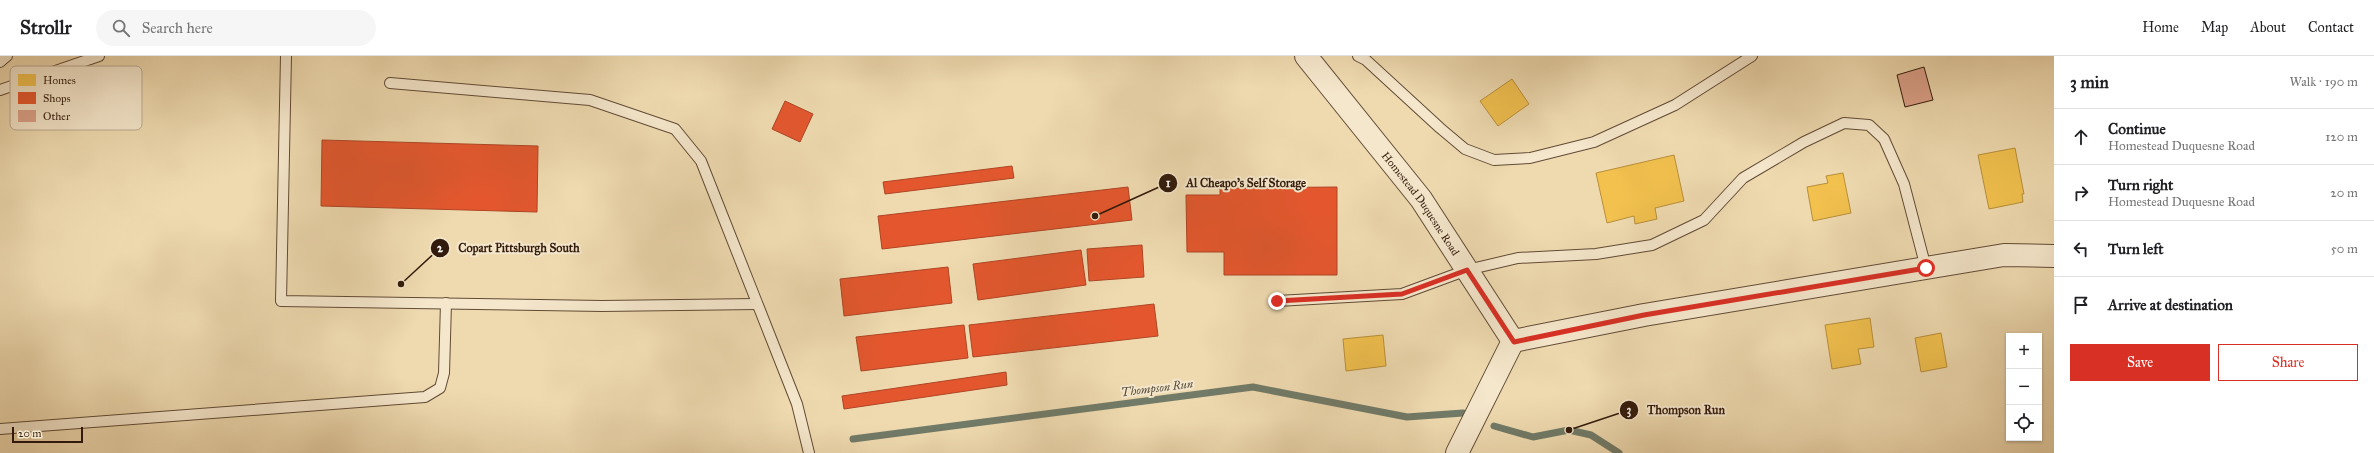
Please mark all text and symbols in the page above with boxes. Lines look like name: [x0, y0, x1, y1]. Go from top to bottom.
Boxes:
search box: [96, 10, 376, 46]
text: Strollr: [20, 16, 72, 39]
icon: search: [110, 17, 132, 39]
text: Search here: [142, 19, 213, 37]
text: Home: [2142, 19, 2179, 36]
text: Map: [2201, 19, 2228, 36]
text: About: [2250, 19, 2286, 36]
text: Contact: [2308, 19, 2354, 36]
legend: [10, 66, 142, 130]
text: 3 min: [2070, 72, 2109, 93]
text: Homes: [43, 74, 76, 87]
text: Walk · 190 m: [2289, 74, 2358, 90]
text: Shops: [43, 92, 71, 105]
text: Other: [43, 110, 71, 123]
text: Continue: [2108, 120, 2166, 138]
icon: ahead: [2070, 126, 2092, 148]
text: 120 m: [2325, 129, 2358, 145]
text: Homestead Duquesne Road: [2108, 138, 2255, 154]
street label: Homestead Duquesne Road: [1379, 149, 1462, 258]
callout: Al Cheapo's Self Storage: [1158, 171, 1314, 195]
text: 1: [1166, 176, 1171, 190]
text: Al Cheapo's Self Storage: [1185, 176, 1306, 191]
text: Turn right: [2108, 176, 2173, 194]
icon: right: [2070, 182, 2092, 204]
text: 20 m: [2330, 185, 2358, 201]
text: Homestead Duquesne Road: [2108, 194, 2255, 210]
callout: Copart Pittsburgh South: [430, 236, 588, 260]
icon: left: [2070, 238, 2092, 260]
text: Turn left: [2108, 240, 2164, 258]
text: 2: [437, 241, 444, 255]
text: Copart Pittsburgh South: [458, 241, 580, 256]
text: 50 m: [2331, 241, 2358, 257]
route start: [1917, 259, 1935, 277]
route end: [1268, 292, 1286, 310]
icon: arrive: [2070, 294, 2092, 316]
text: Arrive at destination: [2108, 296, 2233, 314]
map controls: [2006, 333, 2042, 441]
button: +: [2006, 333, 2042, 369]
button: Save: [2070, 344, 2210, 381]
button: Share: [2218, 344, 2358, 381]
button: −: [2006, 369, 2042, 405]
water label: Thompson Run: [1120, 377, 1195, 400]
callout: Thompson Run: [1619, 398, 1732, 422]
text: 3: [1627, 403, 1632, 418]
text: Thompson Run: [1646, 403, 1725, 418]
button: locate: [2006, 405, 2042, 441]
scale bar: [12, 425, 83, 444]
text: 20 m: [18, 427, 41, 440]

